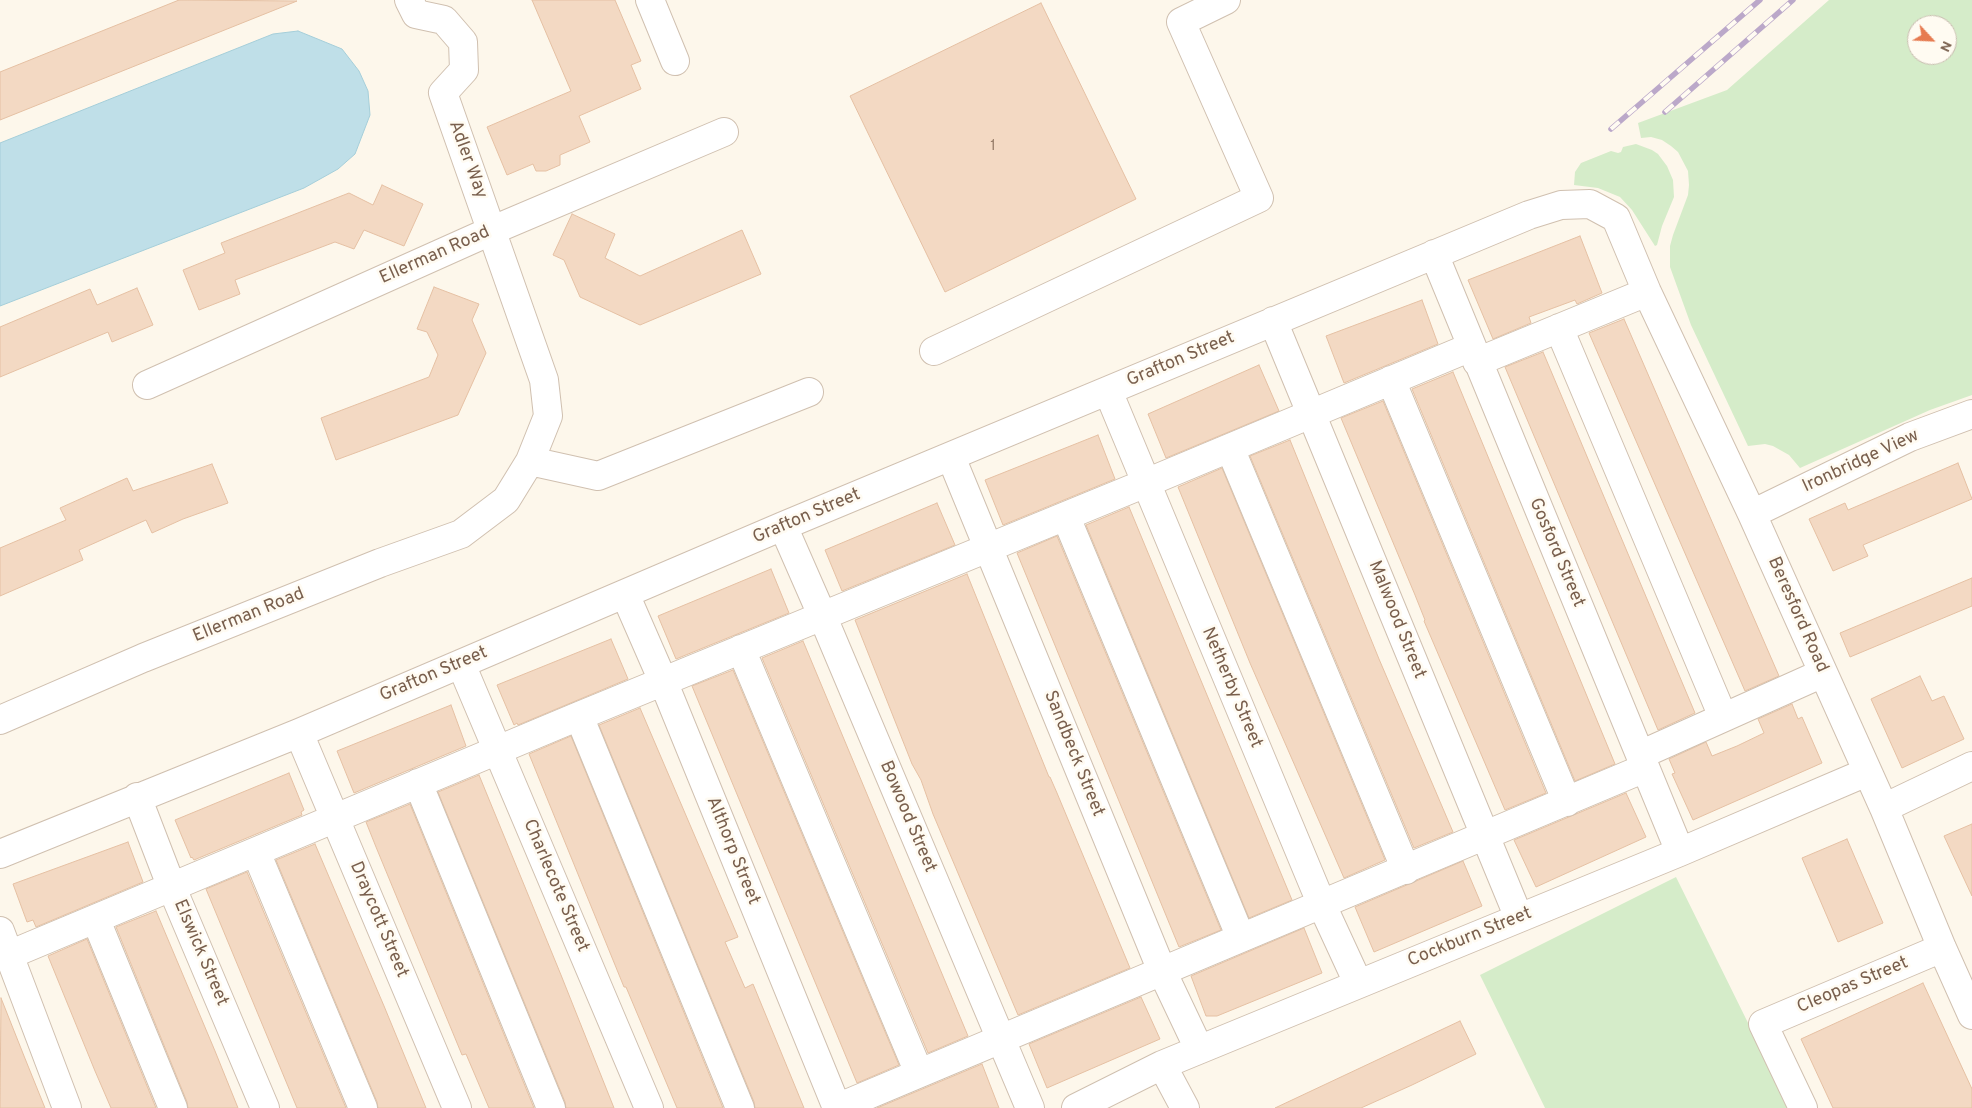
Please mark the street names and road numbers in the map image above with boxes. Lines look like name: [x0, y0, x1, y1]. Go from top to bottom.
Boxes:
street label: Adler Way: [443, 118, 491, 202]
street label: Ellerman Road: [377, 222, 493, 290]
street label: Grafton Street: [1124, 328, 1238, 392]
street label: Ironbridge View: [1799, 426, 1923, 498]
street label: Grafton Street: [750, 485, 864, 549]
street label: Gosford Street: [1523, 495, 1589, 611]
street label: Beresford Road: [1762, 554, 1832, 676]
street label: Malwood Street: [1363, 558, 1429, 682]
street label: Ellerman Road: [190, 584, 308, 648]
street label: Netherby Street: [1196, 624, 1266, 752]
street label: Grafton Street: [377, 643, 491, 707]
street label: Sandbeck Street: [1038, 688, 1108, 820]
street label: Bowood Street: [874, 758, 940, 876]
street label: Althorp Street: [701, 794, 763, 908]
street label: Charlecote Street: [517, 816, 593, 956]
street label: Draycott Street: [344, 859, 412, 981]
street label: Elswick Street: [168, 897, 232, 1009]
street label: Cockburn Street: [1405, 903, 1535, 973]
street label: Cleopas Street: [1794, 953, 1912, 1019]

